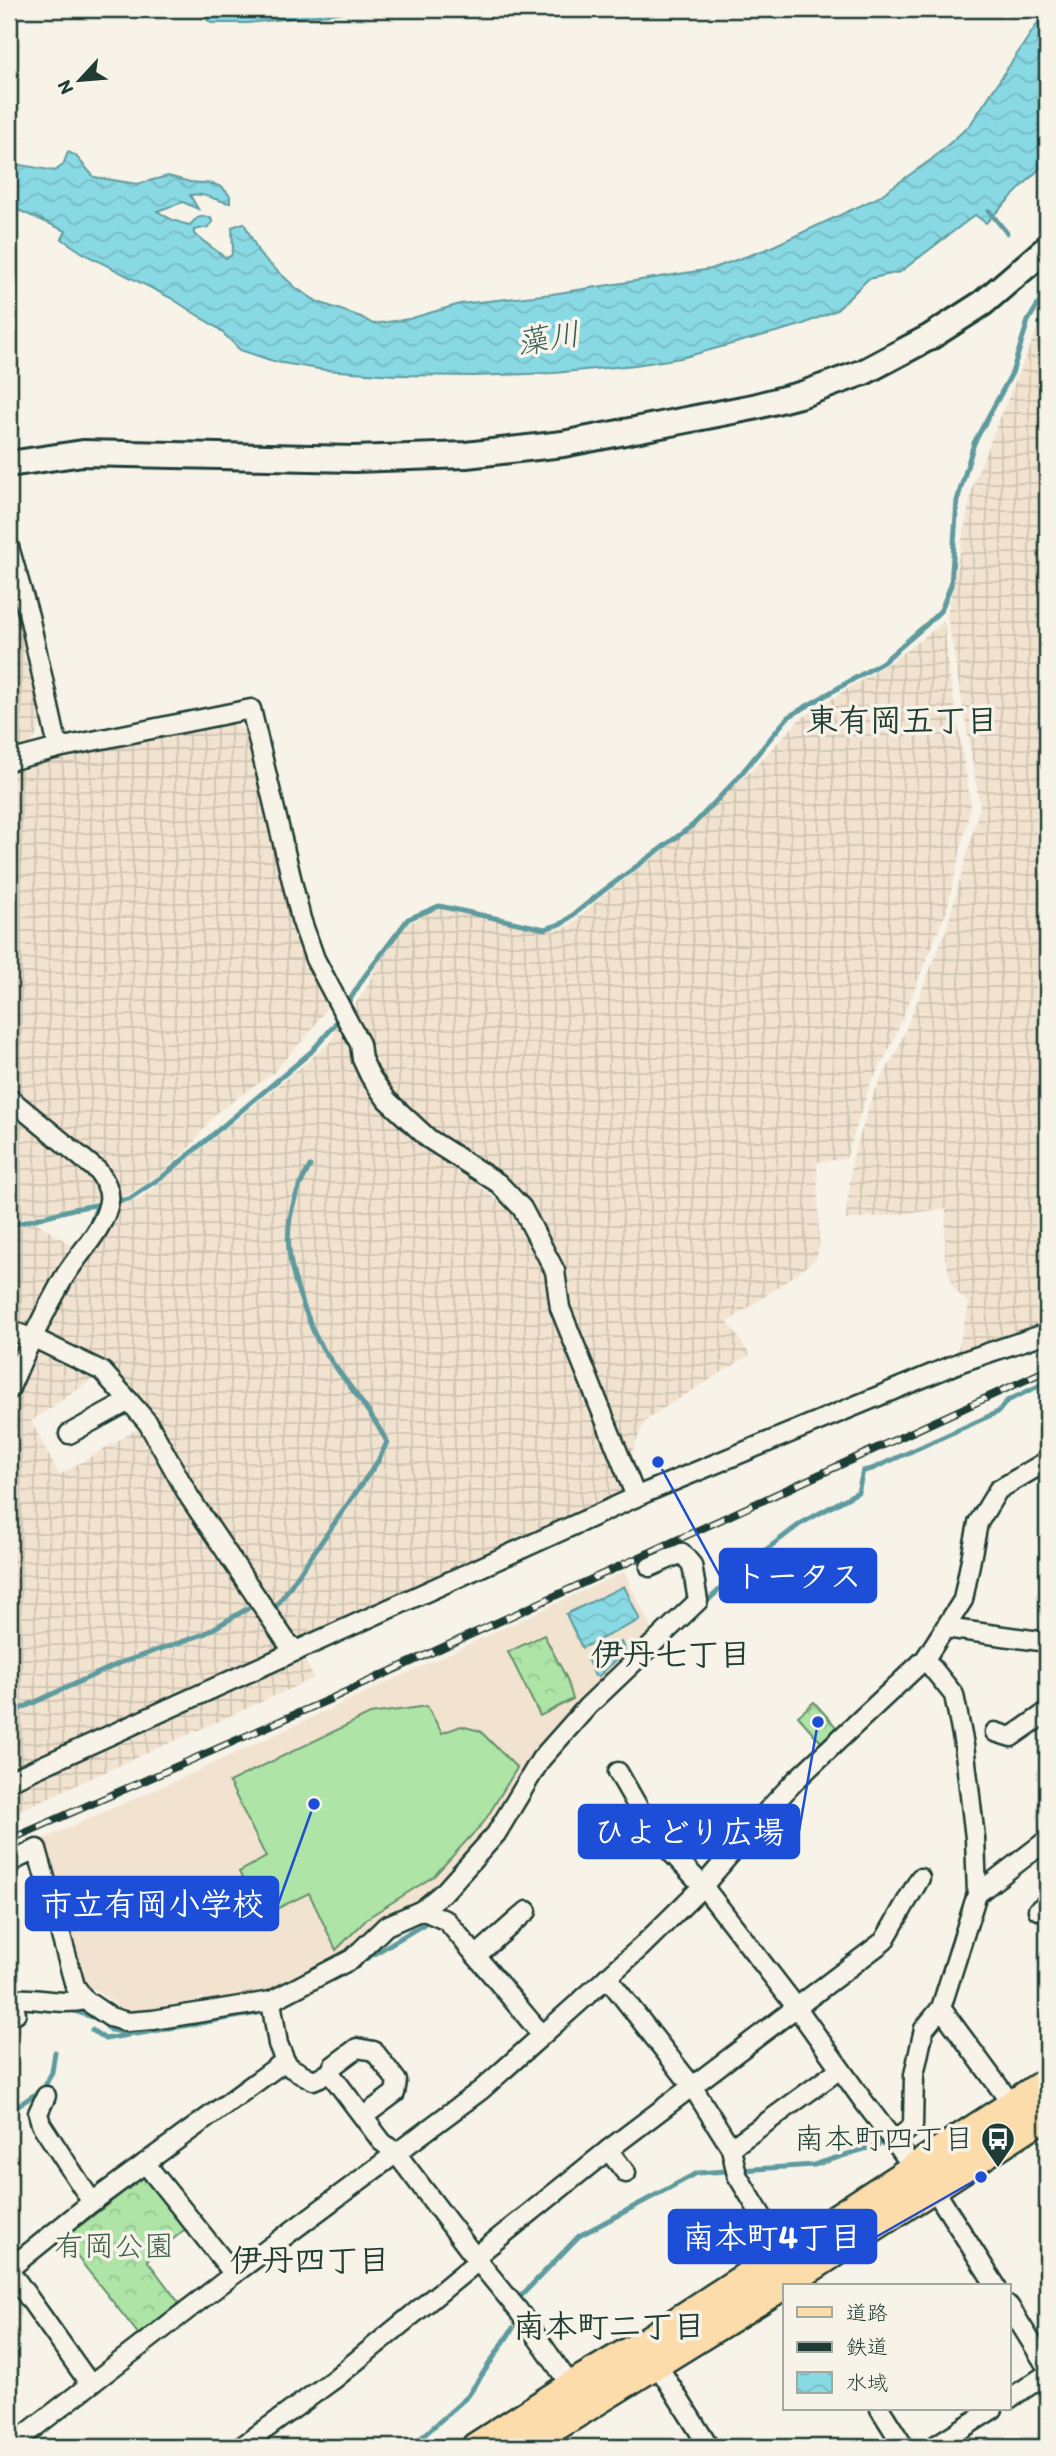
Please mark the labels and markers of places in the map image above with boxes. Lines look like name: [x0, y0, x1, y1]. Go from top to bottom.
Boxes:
callout: トータス: [720, 1549, 876, 1602]
callout: ひよどり広場: [579, 1805, 799, 1858]
callout: 市立有岡小学校: [26, 1877, 278, 1930]
place label: 南本町四丁目: [794, 2120, 974, 2157]
bus stop icon: 南本町四丁目: [979, 2120, 1017, 2169]
callout: 南本町4丁目: [669, 2210, 876, 2263]

